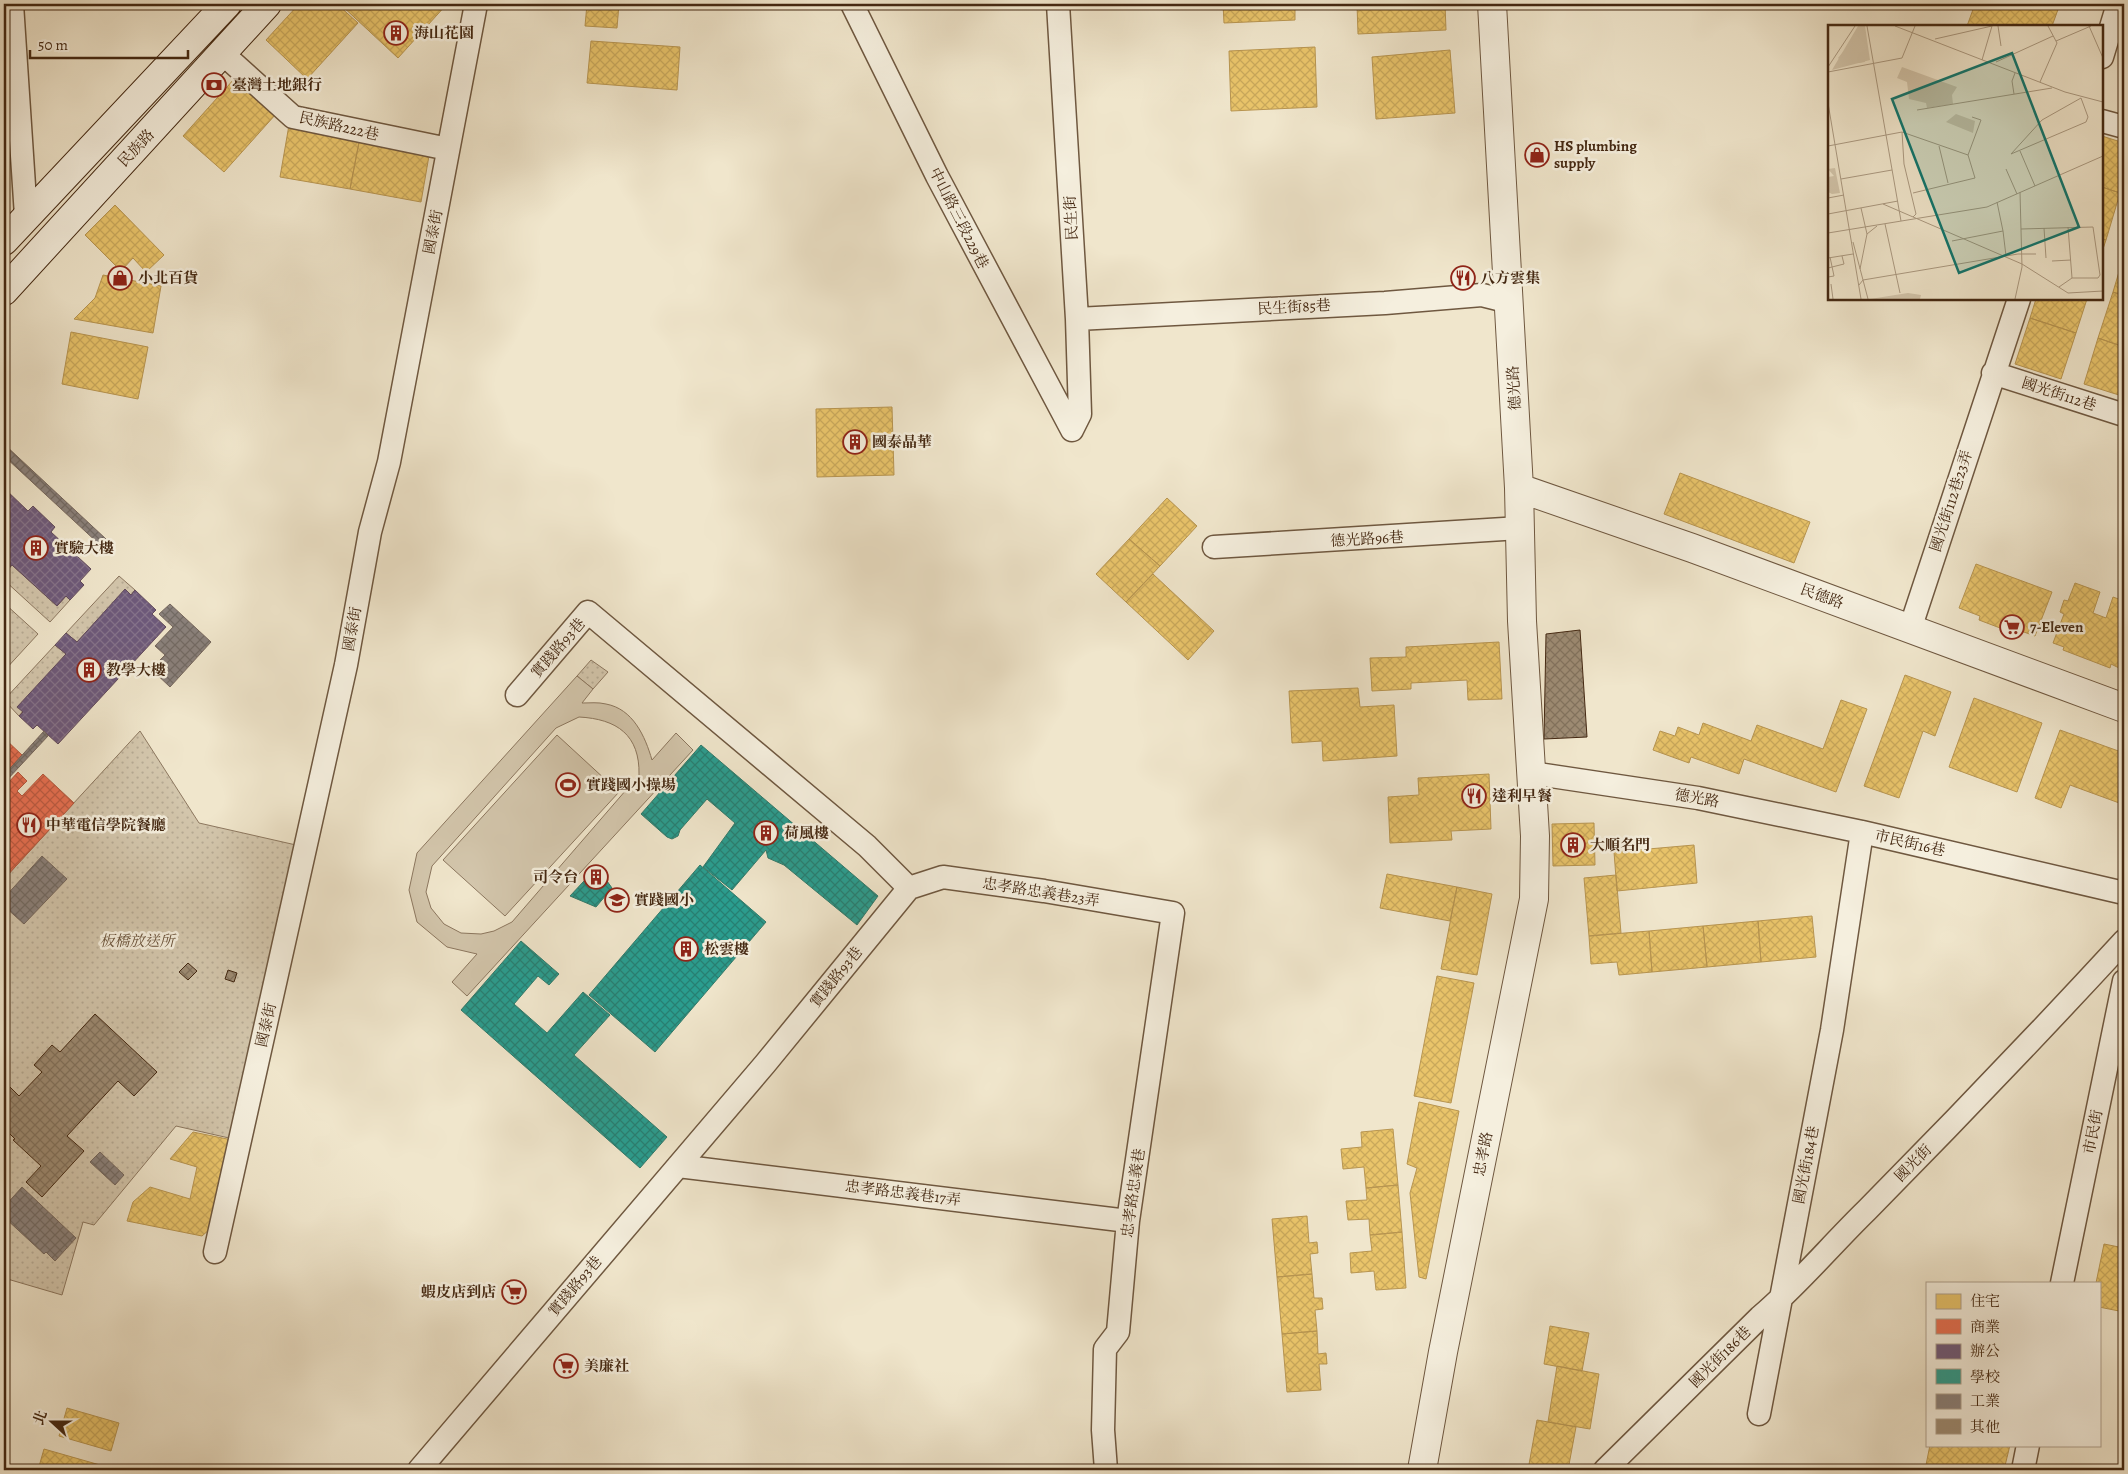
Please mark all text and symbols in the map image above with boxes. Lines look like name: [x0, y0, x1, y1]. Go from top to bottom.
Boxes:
building icon: 海山花園: [383, 20, 409, 46]
place label: 海山花園: [414, 23, 474, 43]
inset map: [1828, 25, 2103, 300]
scale bar: [30, 28, 188, 60]
text: 50 m: [38, 35, 68, 55]
bank icon: 臺灣土地銀行: [201, 72, 227, 98]
place label: 臺灣土地銀行: [232, 75, 322, 95]
street label: 民族路222巷: [297, 107, 381, 145]
street label: 民族路: [113, 125, 159, 171]
place label: HS plumbing supply: [1554, 136, 1637, 173]
shop icon: HS plumbing supply: [1524, 142, 1550, 168]
street label: 中山路三段229巷: [925, 164, 993, 272]
street label: 民生街: [1060, 195, 1082, 241]
street label: 國泰街: [419, 208, 447, 256]
shop icon: 小北百貨: [107, 265, 133, 291]
restaurant icon: 八方雲集: [1450, 265, 1476, 291]
place label: 小北百貨: [138, 268, 198, 288]
place label: 八方雲集: [1480, 268, 1540, 288]
street label: 民生街85巷: [1257, 295, 1331, 319]
street label: 德光路: [1503, 365, 1525, 411]
street label: 國光街112巷: [2019, 373, 2099, 415]
building icon: 國泰晶華: [842, 429, 868, 455]
place label: 國泰晶華: [872, 432, 932, 452]
street label: 國光街112巷23弄: [1925, 448, 1977, 554]
street label: 德光路96巷: [1330, 527, 1404, 551]
building icon: 實驗大樓: [23, 535, 49, 561]
place label: 實驗大樓: [54, 538, 114, 558]
street label: 民德路: [1797, 579, 1847, 613]
street label: 國泰街: [338, 605, 366, 653]
street label: 實踐路93巷: [526, 614, 590, 682]
supermarket icon: 7-Eleven: [1999, 614, 2025, 640]
place label: 7-Eleven: [2030, 617, 2084, 637]
building icon: 教學大樓: [76, 657, 102, 683]
place label: 教學大樓: [106, 660, 166, 680]
sports icon: 實踐國小操場: [555, 772, 581, 798]
place label: 實踐國小操場: [586, 775, 676, 795]
restaurant icon: 達利早餐: [1461, 783, 1487, 809]
street label: 德光路: [1673, 784, 1721, 812]
place label: 達利早餐: [1492, 786, 1552, 806]
restaurant icon: 中華電信學院餐廳: [16, 812, 42, 838]
place label: 中華電信學院餐廳: [46, 815, 166, 835]
building icon: 荷風樓: [753, 820, 779, 846]
place label: 荷風樓: [784, 823, 829, 843]
street label: 市民街16巷: [1873, 825, 1947, 861]
building icon: 大順名門: [1560, 832, 1586, 858]
place label: 大順名門: [1590, 835, 1650, 855]
building icon: 司令台: [583, 864, 609, 890]
place label: 司令台: [533, 867, 578, 887]
street label: 忠孝路忠義巷23弄: [981, 873, 1101, 911]
school or university icon: 實踐國小: [604, 887, 630, 913]
place label: 實踐國小: [634, 890, 694, 910]
park label: 板橋放送所: [99, 931, 177, 951]
building icon: 松雲樓: [673, 936, 699, 962]
place label: 松雲樓: [704, 939, 749, 959]
street label: 實踐路93巷: [805, 942, 867, 1012]
street label: 國泰街: [251, 1001, 281, 1049]
street label: 市民街: [2079, 1108, 2107, 1156]
street label: 國光街184巷: [1789, 1124, 1823, 1206]
street label: 忠孝路: [1469, 1130, 1497, 1178]
street label: 國光街: [1890, 1140, 1936, 1186]
street label: 忠孝路忠義巷: [1117, 1147, 1149, 1239]
street label: 忠孝路忠義巷17弄: [844, 1176, 962, 1210]
street label: 實踐路93巷: [544, 1252, 606, 1320]
supermarket icon: 蝦皮店到店: [501, 1279, 527, 1305]
place label: 蝦皮店到店: [421, 1282, 496, 1302]
legend: [1926, 1282, 2100, 1446]
text: 住宅: [1970, 1291, 2000, 1311]
text: 商業: [1970, 1317, 2000, 1337]
street label: 國光街186巷: [1685, 1322, 1755, 1392]
text: 辦公: [1970, 1341, 2000, 1361]
supermarket icon: 美廉社: [553, 1353, 579, 1379]
place label: 美廉社: [584, 1356, 629, 1376]
text: 學校: [1970, 1367, 2000, 1387]
text: 工業: [1970, 1391, 2000, 1411]
north arrow: [28, 1396, 78, 1446]
text: 北: [29, 1408, 52, 1427]
text: 其他: [1970, 1417, 2000, 1437]

